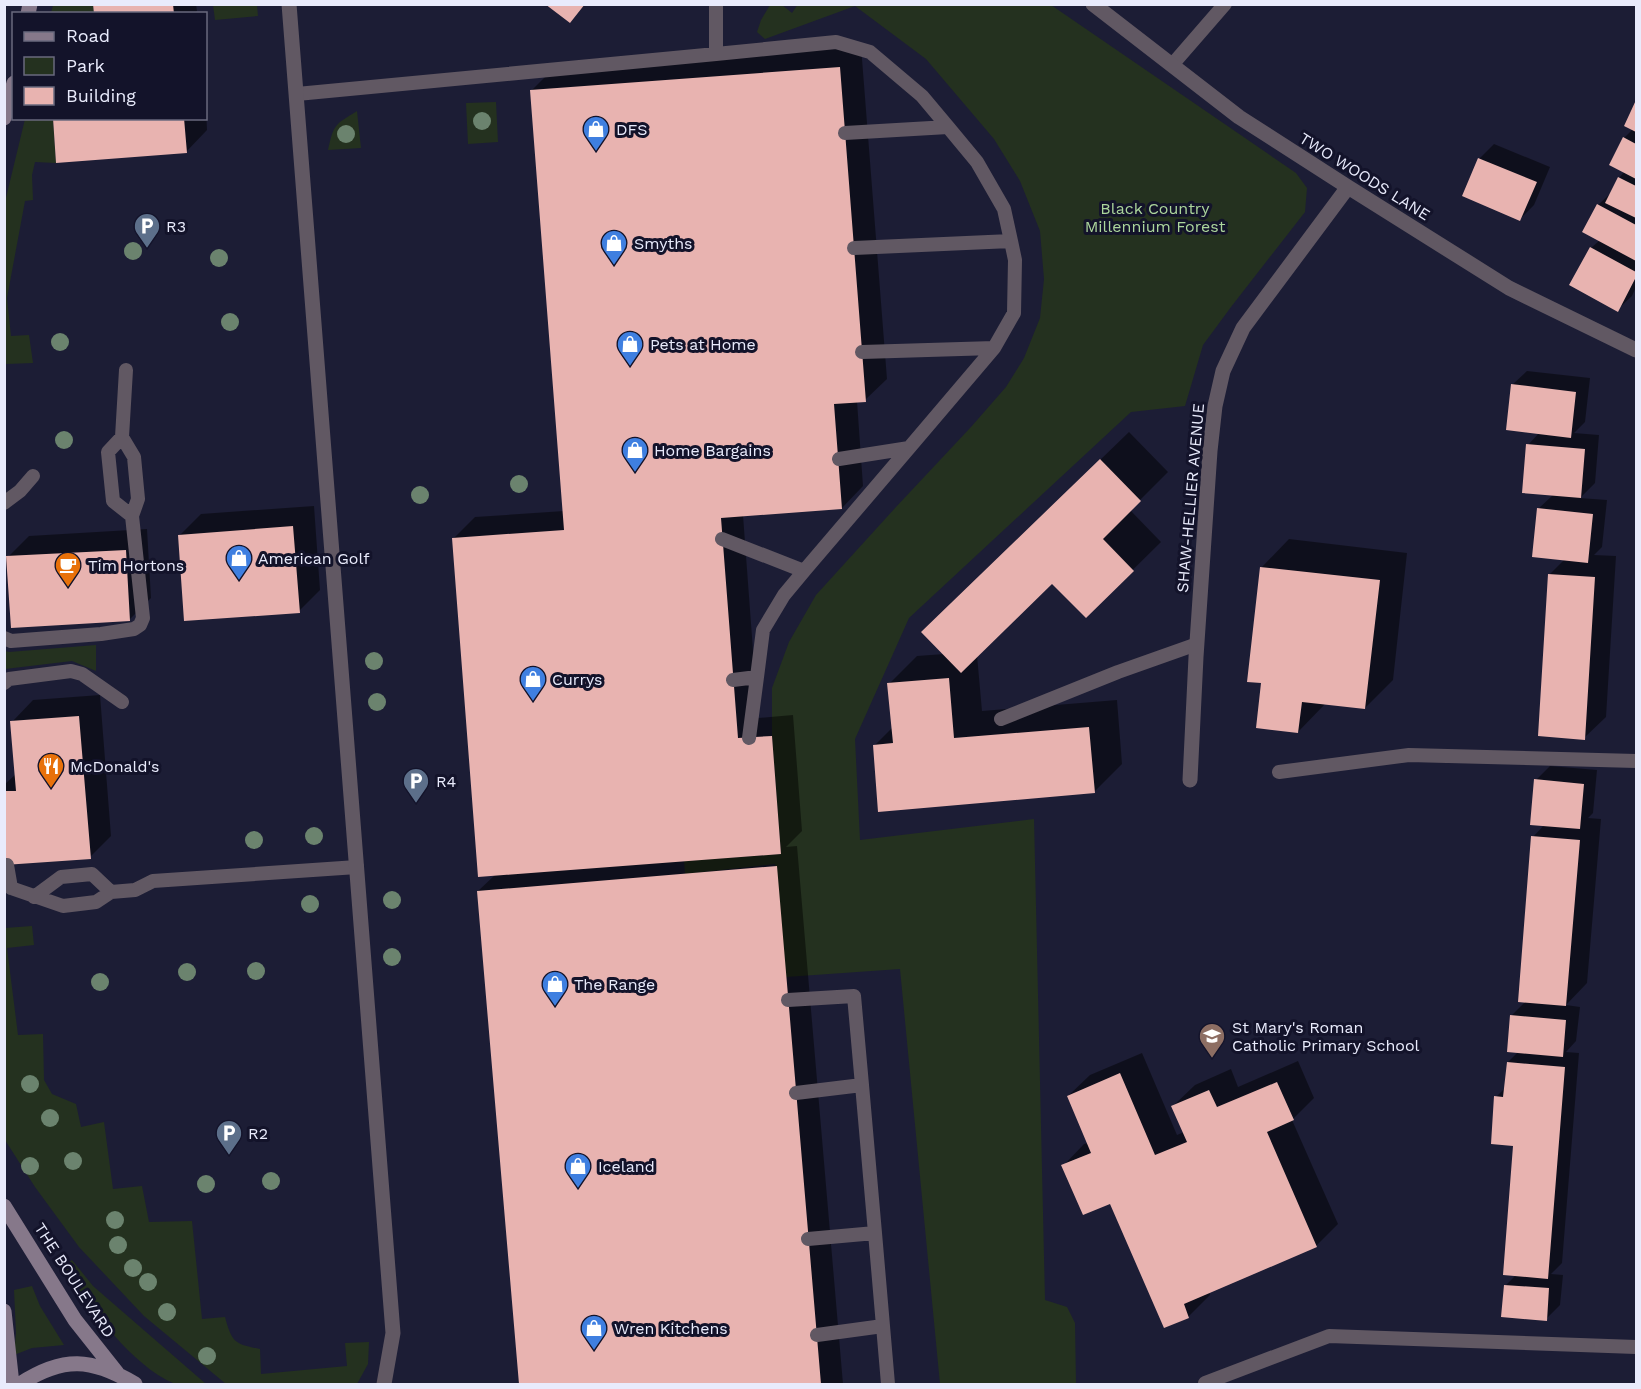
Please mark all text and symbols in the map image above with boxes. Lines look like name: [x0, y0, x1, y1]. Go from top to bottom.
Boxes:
legend: [12, 12, 207, 120]
text: Road: [66, 25, 110, 46]
text: Park: [66, 55, 105, 76]
text: Building: [66, 85, 136, 106]
shop icon: DFS: [581, 114, 611, 152]
place label: DFS: [616, 120, 648, 139]
street label: TWO WOODS LANE: [1296, 128, 1434, 224]
park label: Black Country Millennium Forest: [1085, 199, 1226, 236]
parking icon: R3: [132, 211, 162, 249]
place label: R3: [166, 217, 186, 236]
shop icon: Smyths: [599, 228, 629, 266]
place label: Smyths: [634, 234, 693, 253]
shop icon: Pets at Home: [615, 329, 645, 367]
place label: Pets at Home: [650, 335, 756, 354]
street label: SHAW-HELLIER AVENUE: [1173, 403, 1208, 593]
shop icon: Home Bargains: [620, 435, 650, 473]
place label: Home Bargains: [654, 441, 771, 460]
shop icon: American Golf: [224, 543, 254, 581]
place label: American Golf: [258, 549, 370, 568]
cafe icon: Tim Hortons: [53, 550, 83, 588]
place label: Tim Hortons: [88, 556, 184, 575]
shop icon: Currys: [518, 664, 548, 702]
place label: Currys: [552, 670, 602, 689]
restaurant icon: McDonald's: [36, 751, 66, 789]
place label: McDonald's: [70, 757, 160, 776]
parking icon: R4: [401, 766, 431, 804]
place label: R4: [436, 772, 456, 791]
shop icon: The Range: [540, 969, 570, 1007]
place label: The Range: [574, 975, 655, 994]
place label: St Mary's Roman Catholic Primary School: [1232, 1018, 1419, 1055]
school or university icon: St Mary's Roman Catholic Primary School: [1197, 1021, 1227, 1059]
parking icon: R2: [214, 1118, 244, 1156]
place label: R2: [248, 1124, 268, 1143]
shop icon: Iceland: [563, 1151, 593, 1189]
place label: Iceland: [598, 1157, 655, 1176]
street label: THE BOULEVARD: [30, 1219, 119, 1341]
shop icon: Wren Kitchens: [579, 1313, 609, 1351]
place label: Wren Kitchens: [614, 1319, 728, 1338]

